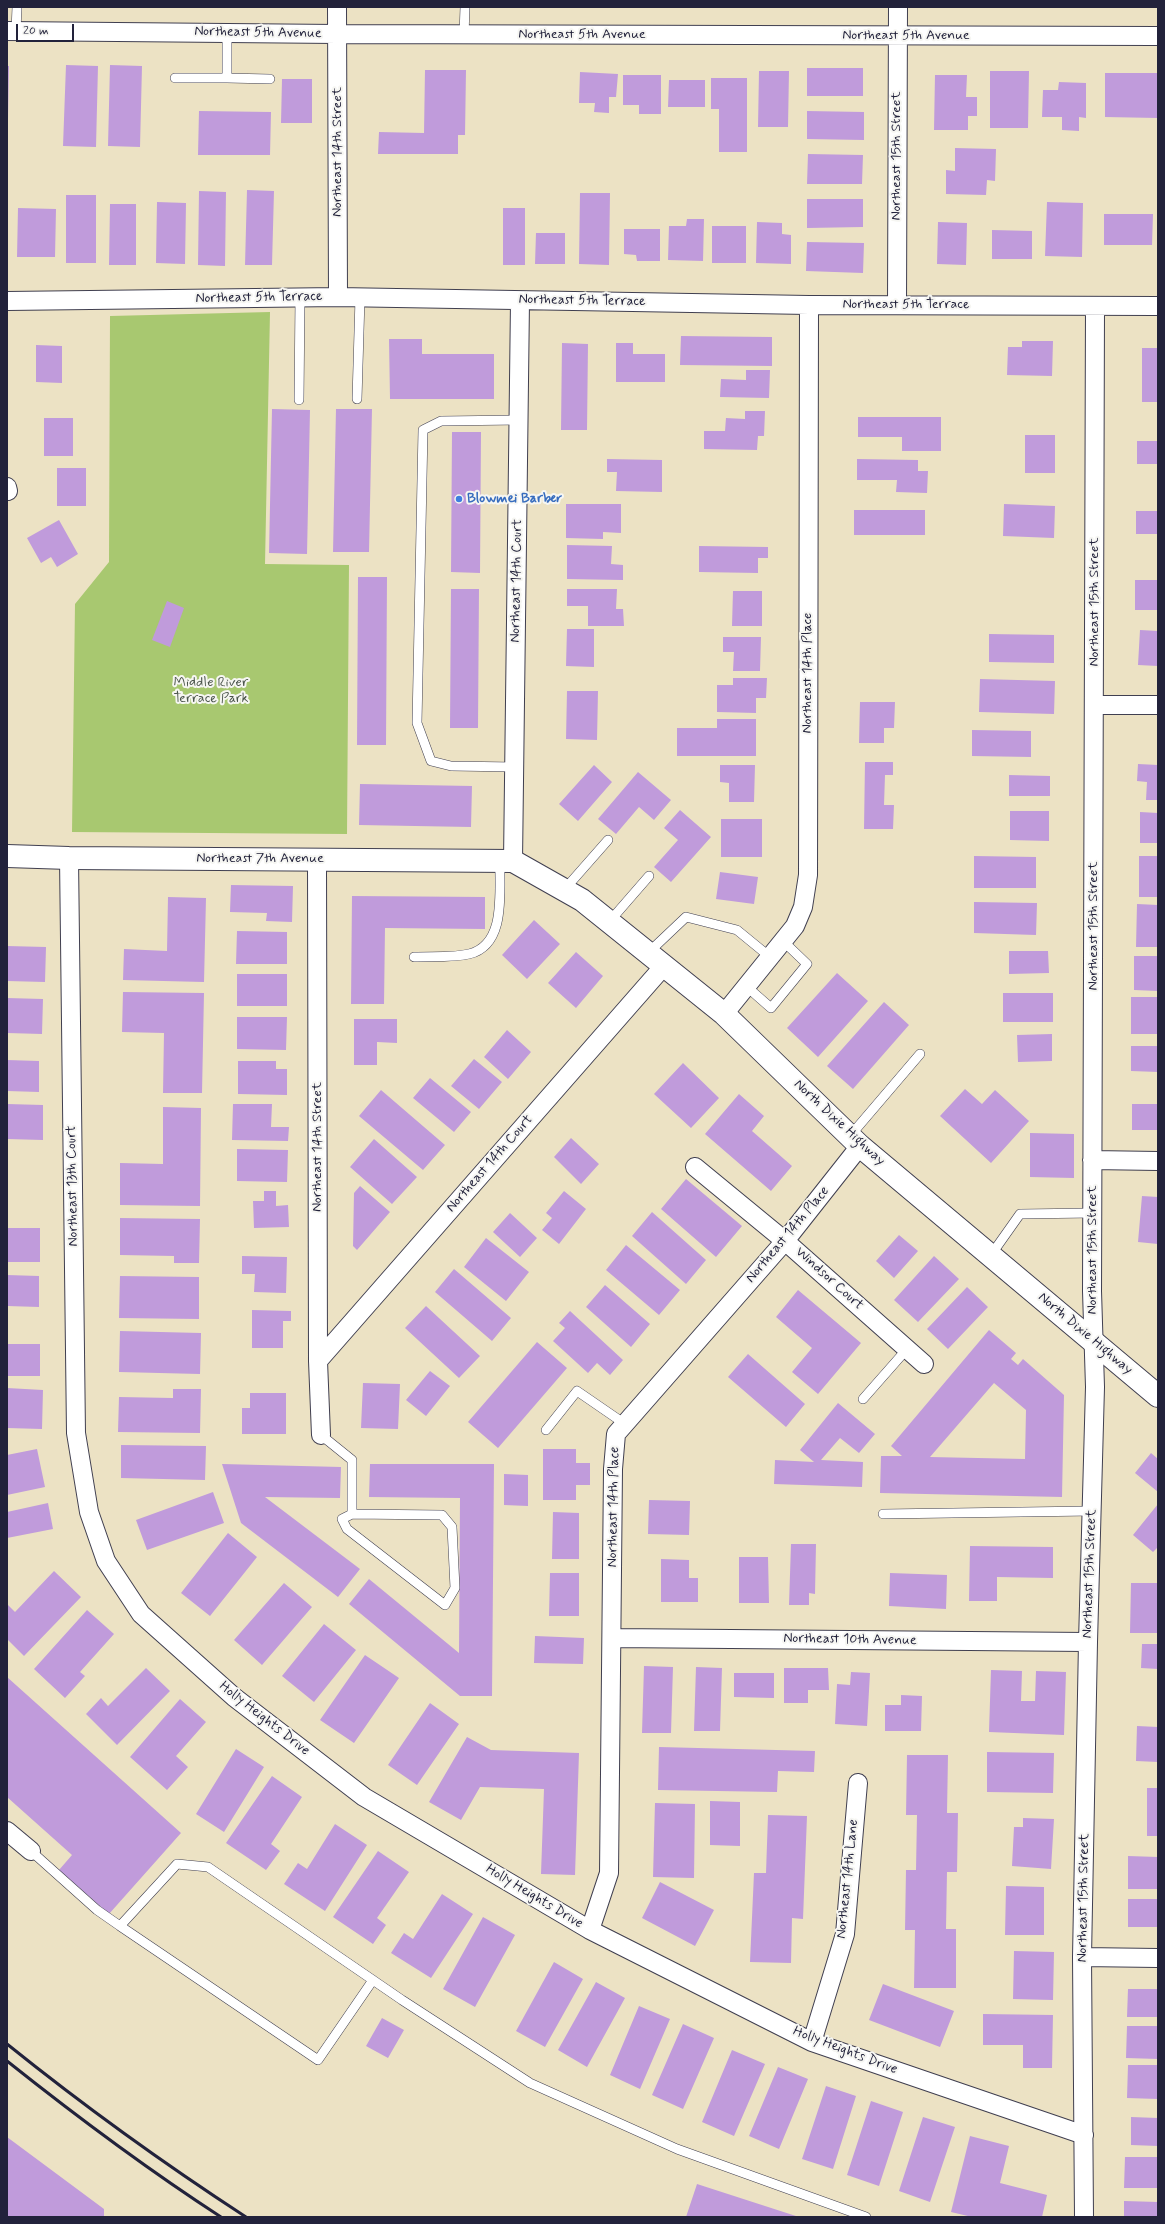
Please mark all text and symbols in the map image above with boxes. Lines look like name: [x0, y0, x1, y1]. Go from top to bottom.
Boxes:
scale bar: [18, 16, 76, 42]
text: 20 m: [23, 23, 49, 39]
street label: Northeast 5th Avenue: [194, 23, 322, 43]
street label: Northeast 5th Avenue: [518, 27, 646, 43]
street label: Northeast 5th Avenue: [842, 28, 970, 44]
street label: Northeast 14th Street: [330, 87, 346, 217]
street label: Northeast 15th Street: [889, 91, 905, 221]
street label: Northeast 5th Terrace: [195, 288, 323, 308]
street label: Northeast 5th Terrace: [518, 291, 646, 311]
street label: Northeast 5th Terrace: [842, 297, 970, 313]
place label: Blowmei Barber: [467, 491, 562, 507]
marker: Blowmei Barber: [454, 494, 464, 504]
street label: Northeast 14th Court: [508, 519, 526, 643]
street label: Northeast 15th Street: [1087, 537, 1103, 667]
street label: Northeast 14th Place: [800, 613, 816, 733]
park label: Middle River Terrace Park: [173, 675, 249, 708]
street label: Northeast 7th Avenue: [196, 851, 324, 867]
street label: Northeast 15th Street: [1086, 861, 1102, 991]
street label: North Dixie Highway: [790, 1076, 888, 1170]
street label: Northeast 14th Street: [310, 1082, 326, 1212]
street label: Northeast 14th Court: [443, 1112, 537, 1216]
street label: Northeast 13th Court: [64, 1125, 82, 1247]
street label: Northeast 14th Place: [743, 1183, 833, 1287]
street label: Northeast 15th Street: [1085, 1185, 1101, 1315]
street label: Windsor Court: [791, 1244, 867, 1314]
street label: North Dixie Highway: [1034, 1289, 1136, 1379]
street label: Northeast 14th Place: [605, 1446, 623, 1568]
street label: Northeast 15th Street: [1079, 1509, 1101, 1639]
street label: Northeast 10th Avenue: [783, 1630, 917, 1650]
street label: Holly Heights Drive: [215, 1678, 313, 1760]
street label: Northeast 14th Lane: [833, 1818, 863, 1940]
street label: Northeast 15th Street: [1074, 1833, 1094, 1963]
street label: Holly Heights Drive: [482, 1861, 586, 1933]
street label: Holly Heights Drive: [790, 2023, 900, 2079]

